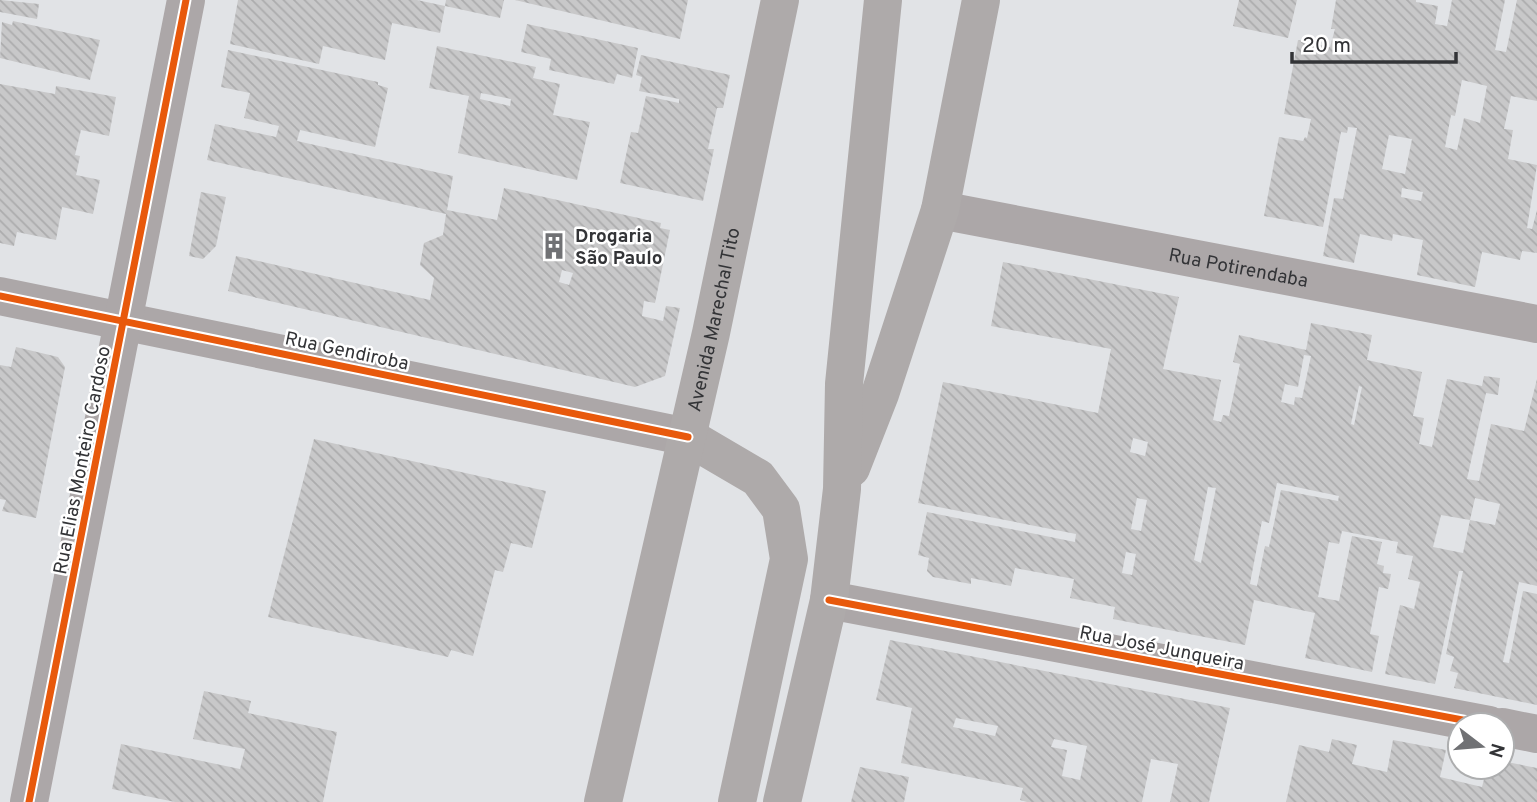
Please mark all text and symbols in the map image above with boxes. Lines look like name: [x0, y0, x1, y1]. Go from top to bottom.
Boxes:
scale bar: [1292, 21, 1456, 65]
text: 20 m: [1302, 33, 1351, 60]
place label: Drogaria São Paulo: [575, 225, 663, 271]
street label: Avenida Marechal Tito: [683, 226, 747, 414]
building icon: Drogaria São Paulo: [539, 231, 569, 261]
street label: Rua Potirendaba: [1166, 244, 1310, 294]
street label: Rua Gendiroba: [282, 327, 411, 377]
street label: Rua Elias Monteiro Cardoso: [49, 344, 117, 577]
street label: Rua José Junqueira: [1077, 621, 1246, 677]
north arrow: [1446, 711, 1516, 781]
text: N: [1482, 740, 1509, 760]

